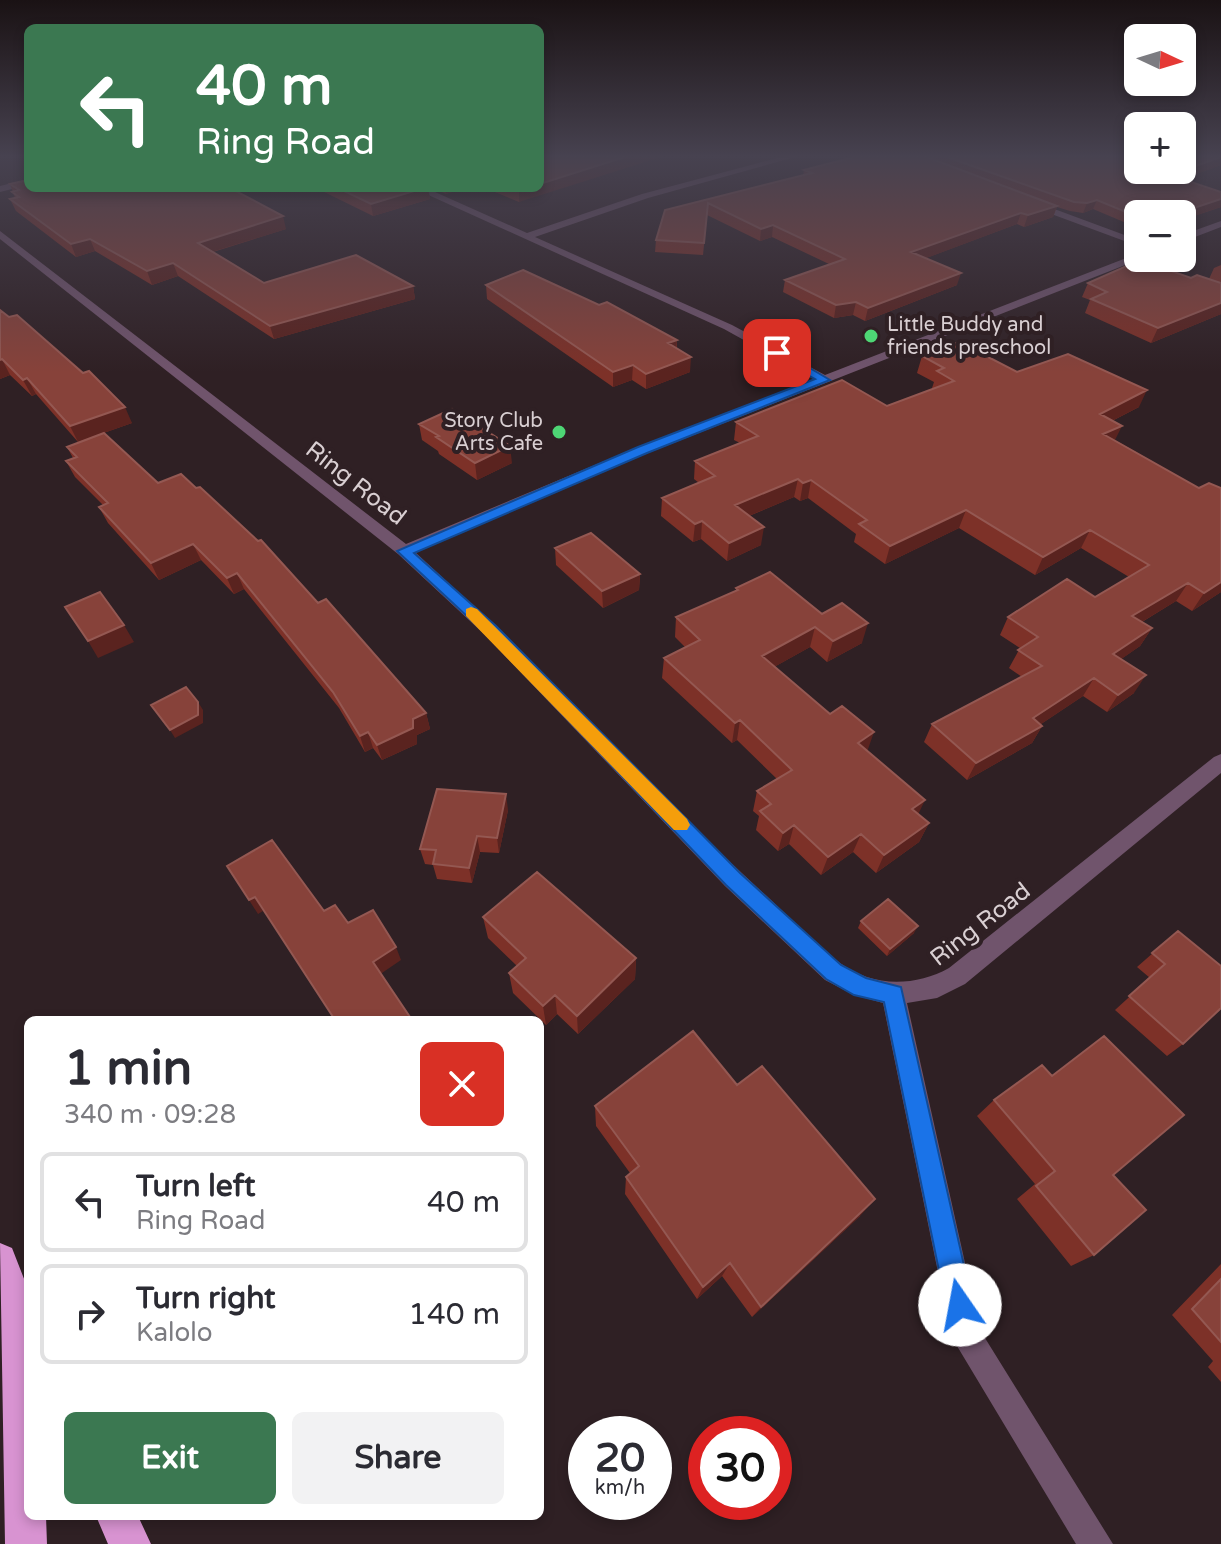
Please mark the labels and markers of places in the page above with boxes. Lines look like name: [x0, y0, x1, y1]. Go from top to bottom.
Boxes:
place label: Little Buddy and friends preschool: [887, 313, 1051, 360]
pin: [743, 319, 811, 387]
marker: Little Buddy and friends preschool: [862, 327, 880, 345]
place label: Story Club Arts Cafe: [444, 409, 543, 456]
marker: Story Club Arts Cafe: [550, 423, 568, 441]

